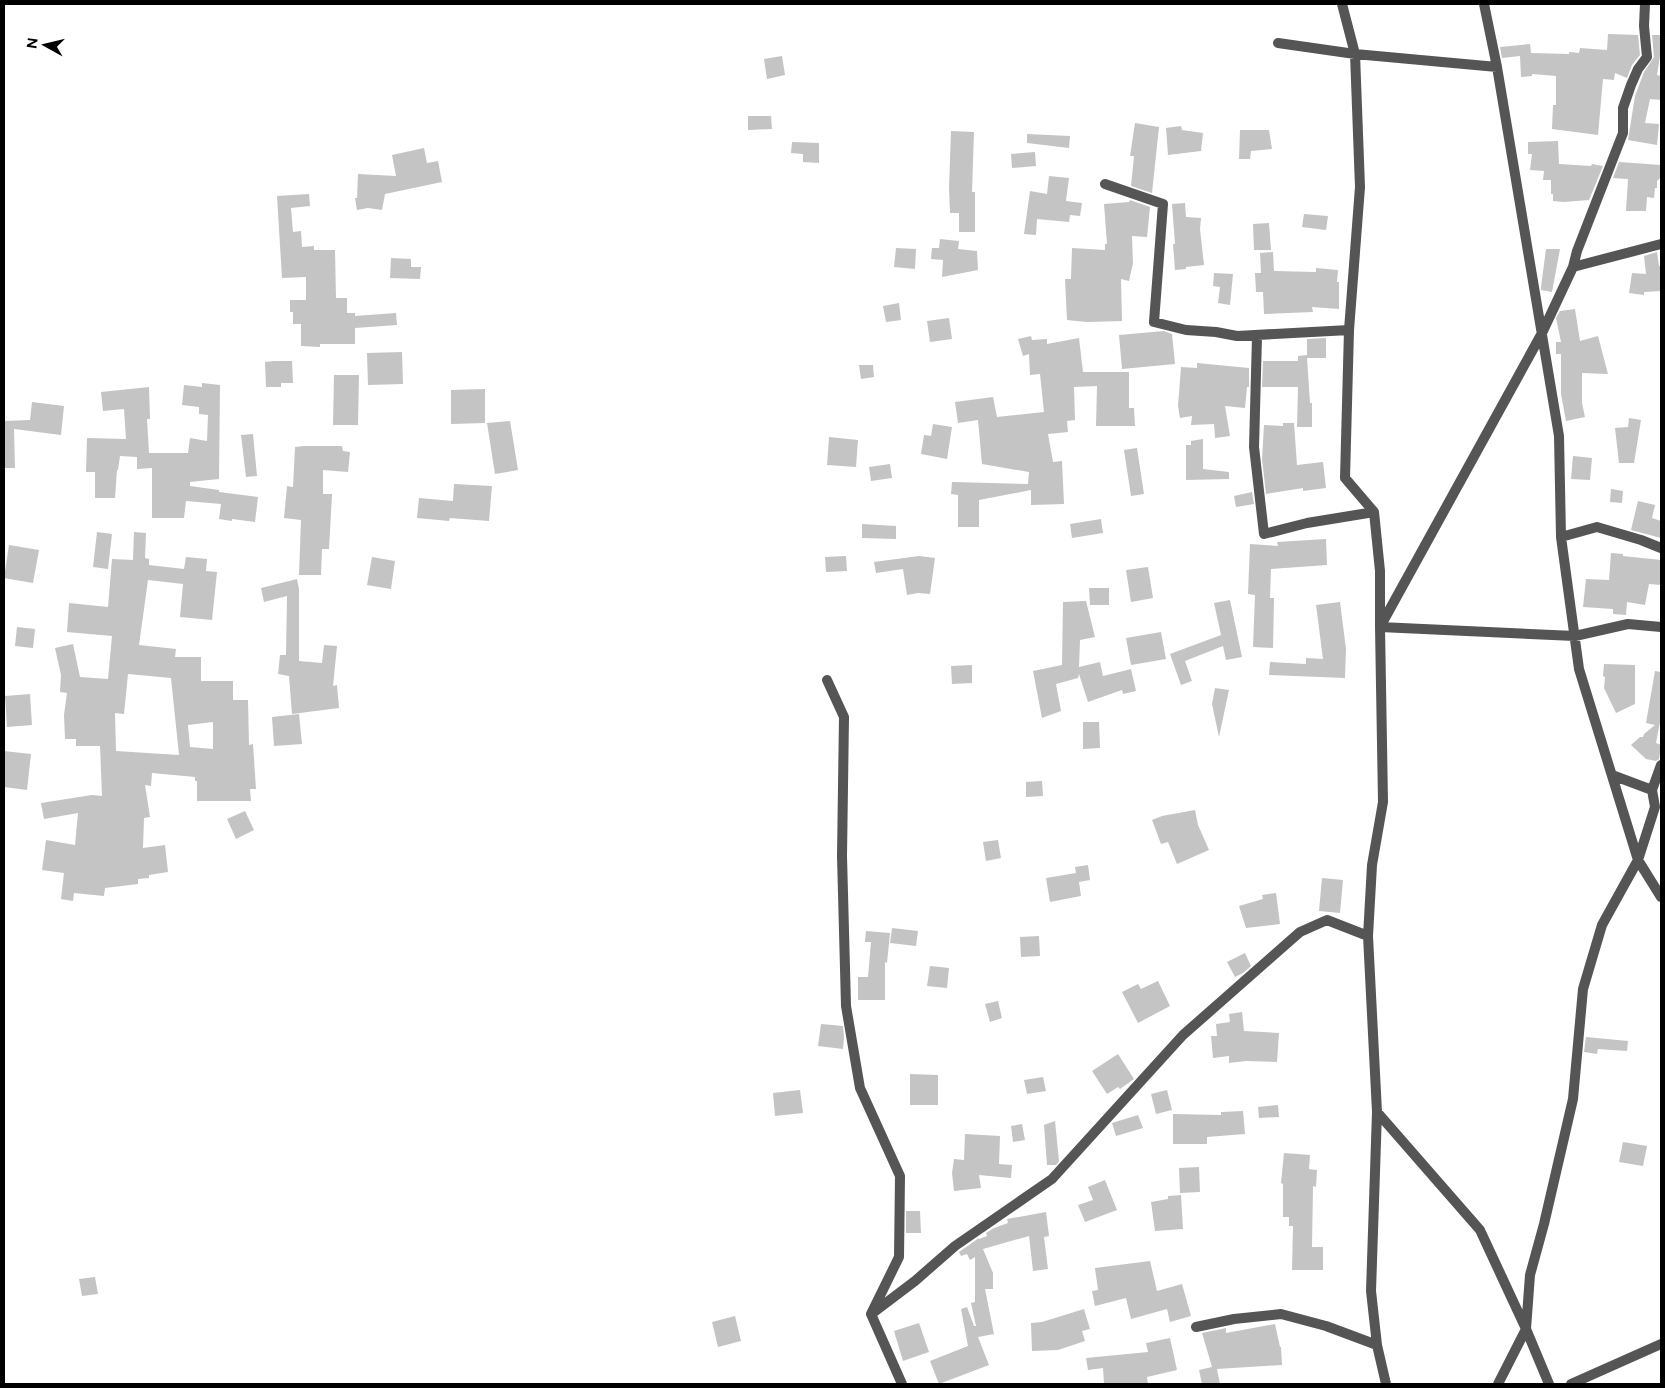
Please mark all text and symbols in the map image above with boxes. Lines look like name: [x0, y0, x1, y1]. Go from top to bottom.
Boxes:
north arrow: [20, 20, 70, 70]
text: N: [23, 37, 42, 50]

